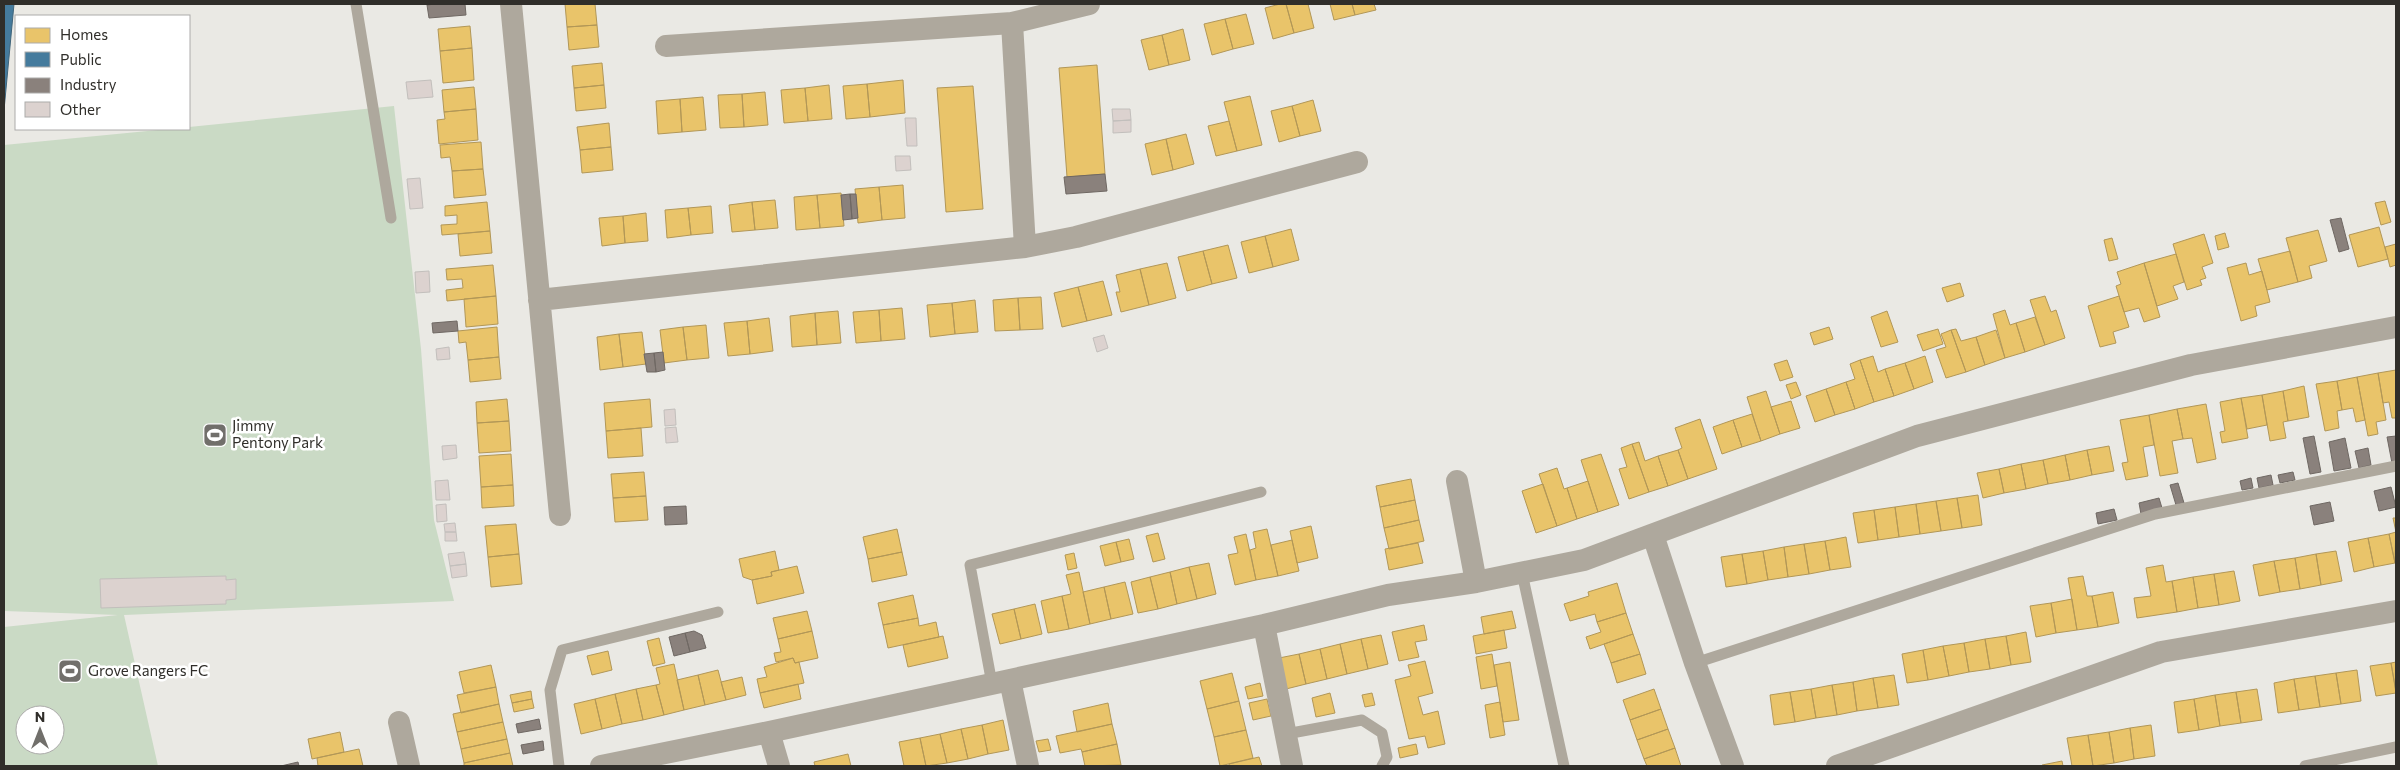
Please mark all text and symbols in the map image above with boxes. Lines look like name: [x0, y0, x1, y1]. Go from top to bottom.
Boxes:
legend: [15, 15, 190, 130]
text: Homes: [60, 25, 108, 43]
text: Public: [60, 50, 102, 68]
text: Industry: [60, 75, 117, 93]
text: Other: [60, 100, 101, 118]
place label: Jimmy Pentony Park: [232, 416, 323, 451]
sports icon: Jimmy Pentony Park: [202, 422, 228, 448]
sports icon: Grove Rangers FC: [57, 658, 83, 684]
place label: Grove Rangers FC: [88, 661, 208, 679]
north arrow: [15, 705, 65, 755]
text: N: [35, 708, 45, 725]

